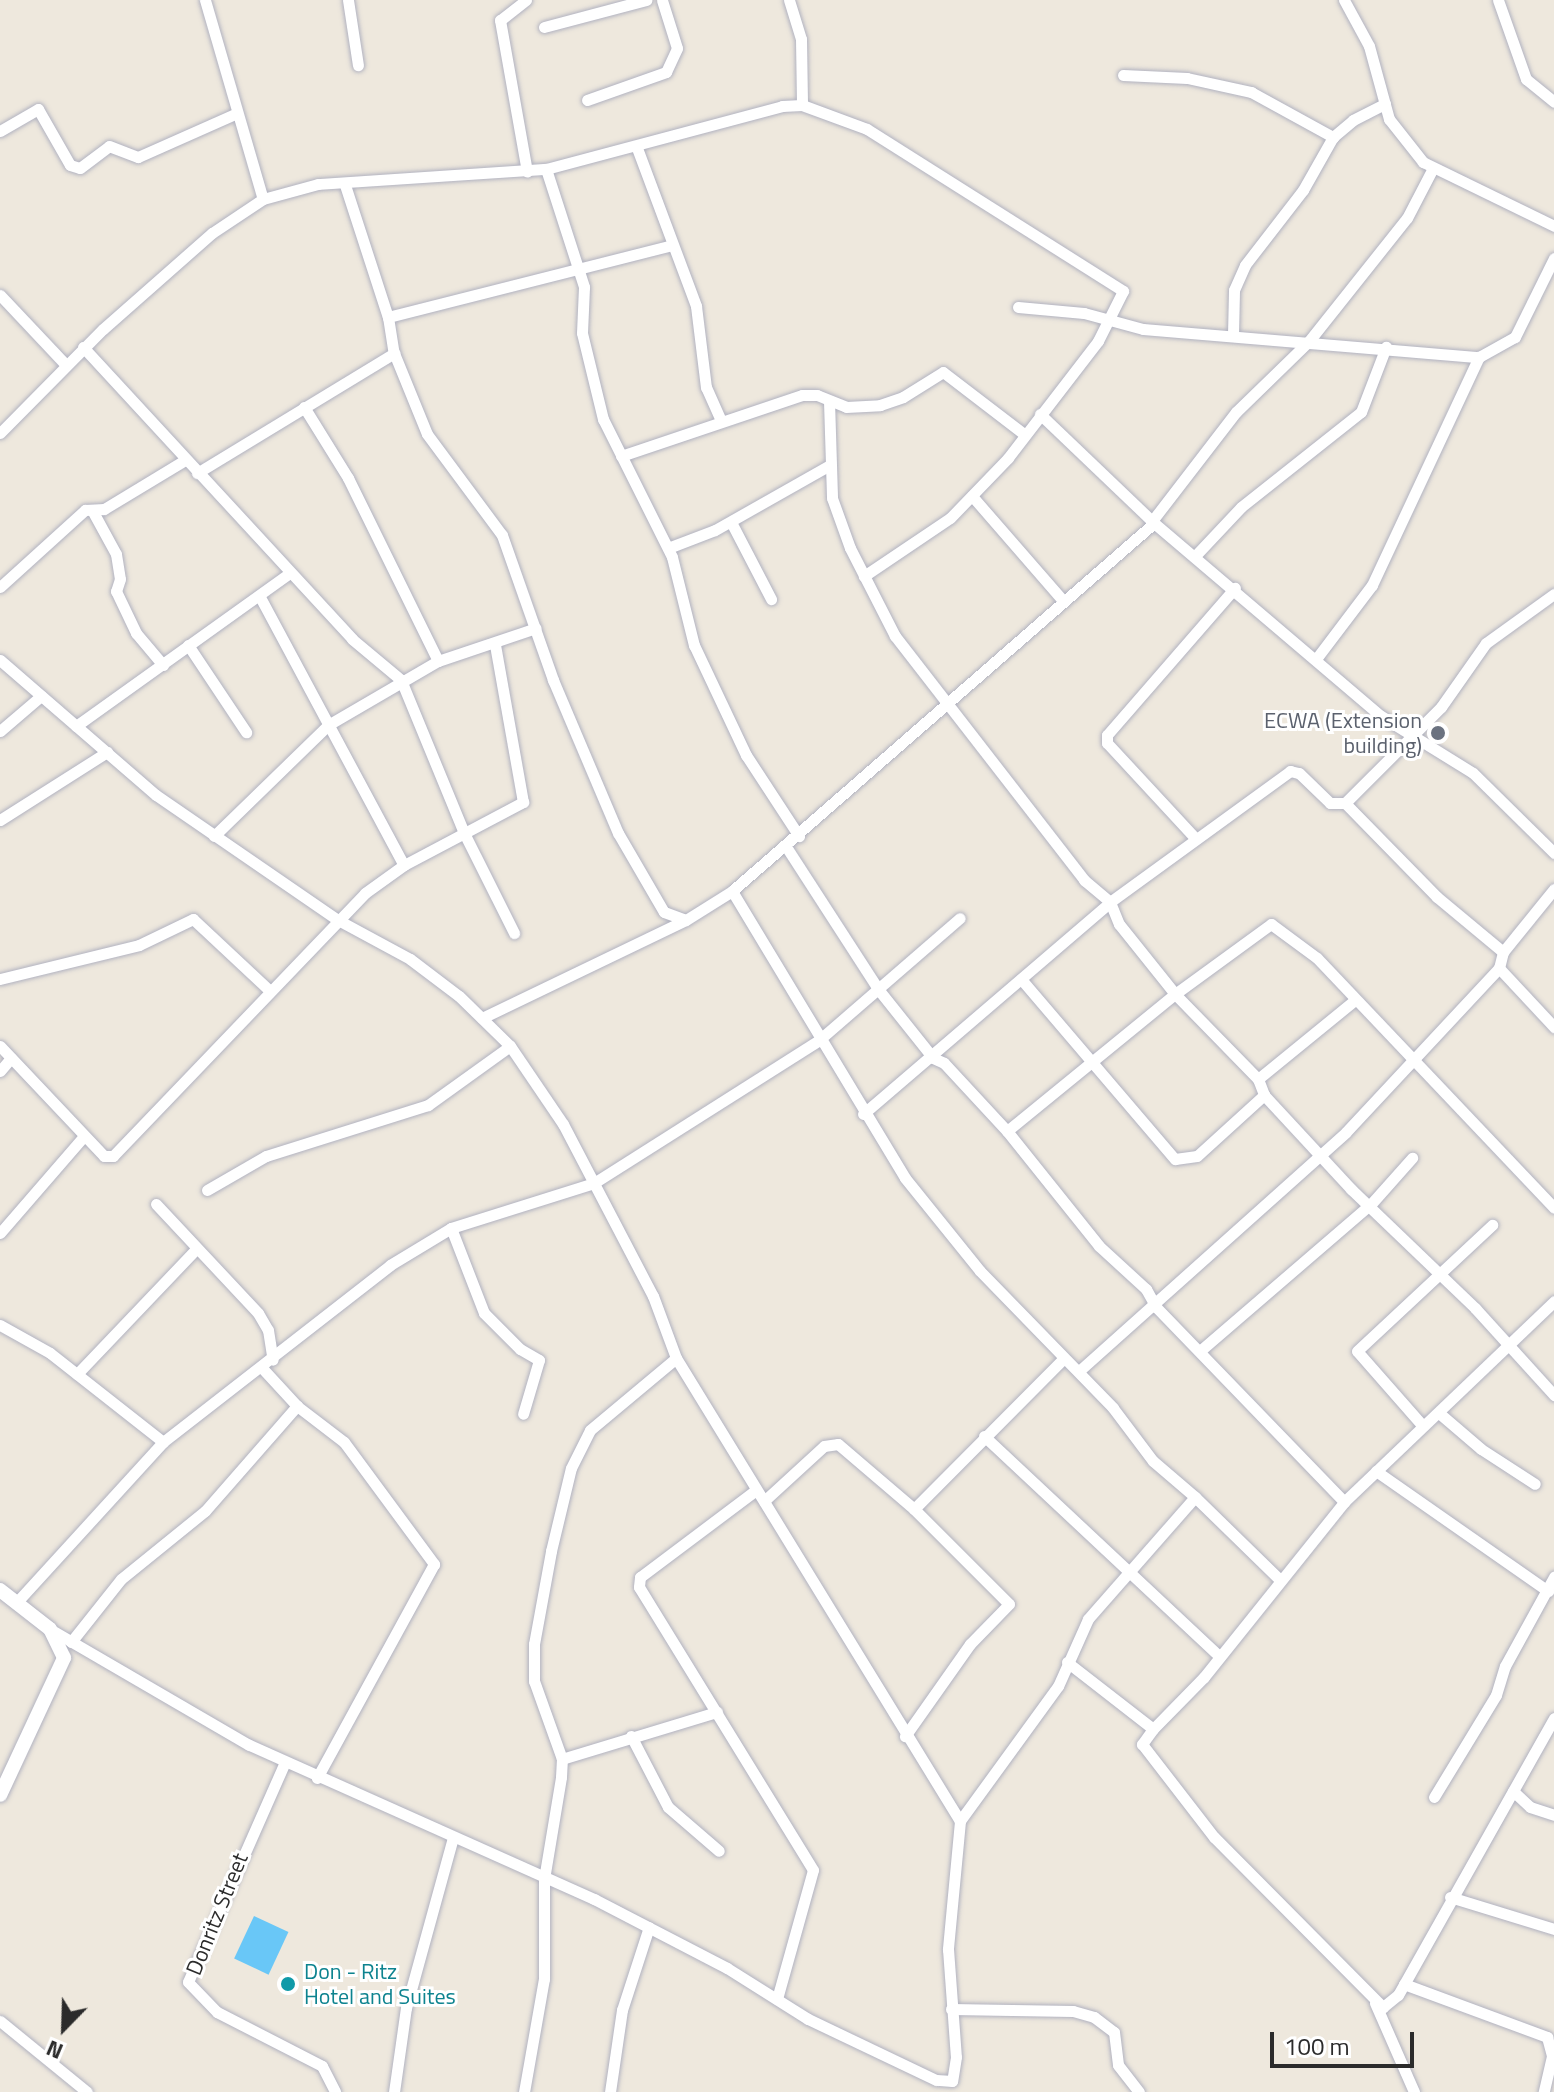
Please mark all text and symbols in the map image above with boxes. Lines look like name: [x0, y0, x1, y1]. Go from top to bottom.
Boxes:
place label: ECWA (Extension building): [1264, 707, 1422, 758]
marker: ECWA (Extension building): [1429, 724, 1447, 742]
street label: Donritz Street: [181, 1849, 253, 1979]
place label: Don - Ritz Hotel and Suites: [304, 1958, 456, 2010]
marker: Don - Ritz Hotel and Suites: [279, 1975, 297, 1993]
north arrow: [24, 1988, 104, 2068]
scale bar: [1274, 2016, 1418, 2066]
text: 100 m: [1284, 2028, 1350, 2064]
text: N: [41, 2031, 68, 2069]

